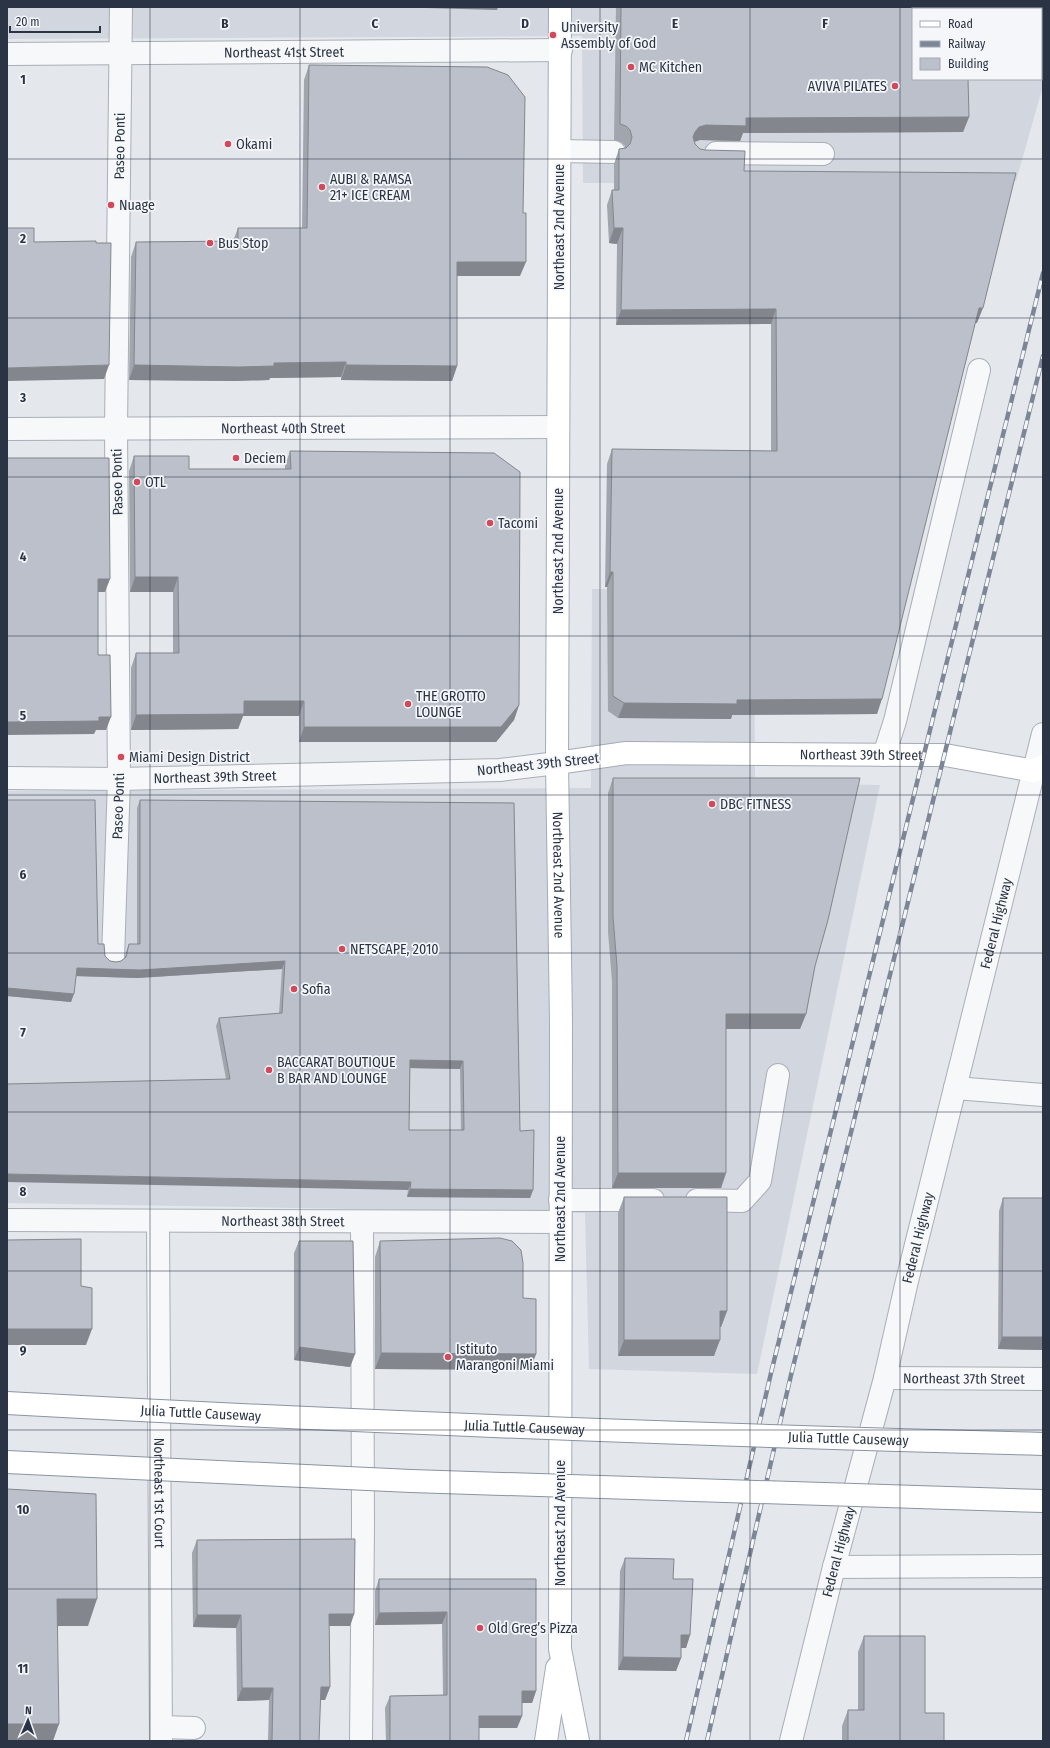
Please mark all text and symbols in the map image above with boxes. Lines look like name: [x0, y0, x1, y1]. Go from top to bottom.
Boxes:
scale bar: [10, 8, 100, 34]
legend: [912, 8, 1042, 80]
text: 20 m: [16, 15, 40, 29]
text: B: [221, 16, 229, 31]
text: C: [372, 16, 379, 31]
text: D: [521, 16, 529, 31]
text: E: [672, 16, 678, 31]
text: F: [822, 16, 828, 31]
text: Road: [948, 17, 973, 31]
place label: University Assembly of God: [561, 19, 656, 52]
marker: University Assembly of God: [548, 30, 558, 40]
text: Railway: [948, 37, 986, 51]
street label: Northeast 41st Street: [224, 44, 344, 61]
text: Building: [948, 57, 989, 71]
place label: MC Kitchen: [639, 59, 702, 76]
marker: MC Kitchen: [626, 62, 636, 72]
text: 1: [20, 72, 26, 87]
place label: AVIVA PILATES: [808, 78, 887, 95]
marker: AVIVA PILATES: [890, 81, 900, 91]
street label: Paseo Ponti: [111, 113, 129, 180]
place label: Okami: [236, 136, 272, 153]
marker: Okami: [223, 139, 233, 149]
street label: Northeast 2nd Avenue: [551, 164, 568, 290]
place label: AUBI & RAMSA 21+ ICE CREAM: [330, 171, 412, 204]
marker: AUBI & RAMSA 21+ ICE CREAM: [317, 182, 327, 192]
place label: Nuage: [119, 197, 155, 214]
marker: Nuage: [106, 200, 116, 210]
text: 2: [19, 231, 26, 246]
place label: Bus Stop: [218, 235, 268, 252]
marker: Bus Stop: [205, 238, 215, 248]
text: 3: [19, 390, 26, 405]
street label: Northeast 40th Street: [221, 420, 345, 437]
street label: Paseo Ponti: [108, 449, 127, 515]
place label: Deciem: [244, 450, 286, 467]
marker: Deciem: [231, 453, 241, 463]
place label: OTL: [145, 474, 166, 491]
marker: OTL: [132, 477, 142, 487]
street label: Northeast 2nd Avenue: [550, 488, 567, 614]
place label: Tacomi: [498, 515, 538, 532]
marker: Tacomi: [485, 518, 495, 528]
text: 4: [20, 549, 27, 564]
place label: THE GROTTO LOUNGE: [416, 688, 486, 721]
marker: THE GROTTO LOUNGE: [403, 699, 413, 709]
text: 5: [20, 708, 26, 723]
street label: Northeast 39th Street: [800, 746, 923, 764]
place label: Miami Design District: [129, 749, 250, 766]
street label: Northeast 39th Street: [476, 750, 600, 779]
marker: Miami Design District: [116, 752, 126, 762]
street label: Northeast 39th Street: [153, 767, 277, 787]
street label: Paseo Ponti: [109, 773, 128, 840]
place label: DBC FITNESS: [720, 796, 791, 813]
marker: DBC FITNESS: [707, 799, 717, 809]
street label: Northeast 2nd Avenue: [549, 812, 568, 939]
text: 6: [20, 867, 27, 882]
street label: Federal Highway: [977, 876, 1016, 971]
place label: NETSCAPE, 2010: [350, 941, 439, 958]
marker: NETSCAPE, 2010: [337, 944, 347, 954]
place label: Sofia: [302, 981, 331, 998]
marker: Sofia: [289, 984, 299, 994]
text: 7: [20, 1025, 26, 1040]
place label: BACCARAT BOUTIQUE B BAR AND LOUNGE: [277, 1054, 396, 1087]
marker: BACCARAT BOUTIQUE B BAR AND LOUNGE: [264, 1065, 274, 1075]
street label: Northeast 2nd Avenue: [552, 1136, 569, 1262]
text: 8: [20, 1184, 27, 1199]
street label: Federal Highway: [899, 1190, 938, 1285]
street label: Northeast 38th Street: [221, 1213, 345, 1230]
place label: Istituto Marangoni Miami: [456, 1341, 554, 1374]
text: 9: [20, 1343, 27, 1358]
marker: Istituto Marangoni Miami: [443, 1352, 453, 1362]
street label: Northeast 37th Street: [903, 1370, 1025, 1388]
street label: Julia Tuttle Causeway: [140, 1402, 262, 1425]
street label: Julia Tuttle Causeway: [464, 1417, 586, 1439]
street label: Julia Tuttle Causeway: [788, 1429, 910, 1449]
street label: Northeast 1st Court: [150, 1438, 168, 1549]
street label: Northeast 2nd Avenue: [552, 1460, 569, 1586]
text: 10: [17, 1502, 29, 1517]
street label: Federal Highway: [819, 1504, 859, 1599]
place label: Old Greg’s Pizza: [488, 1620, 578, 1637]
marker: Old Greg’s Pizza: [475, 1623, 485, 1633]
text: 11: [18, 1661, 28, 1676]
north arrow: [8, 1700, 48, 1740]
text: N: [25, 1704, 32, 1717]

